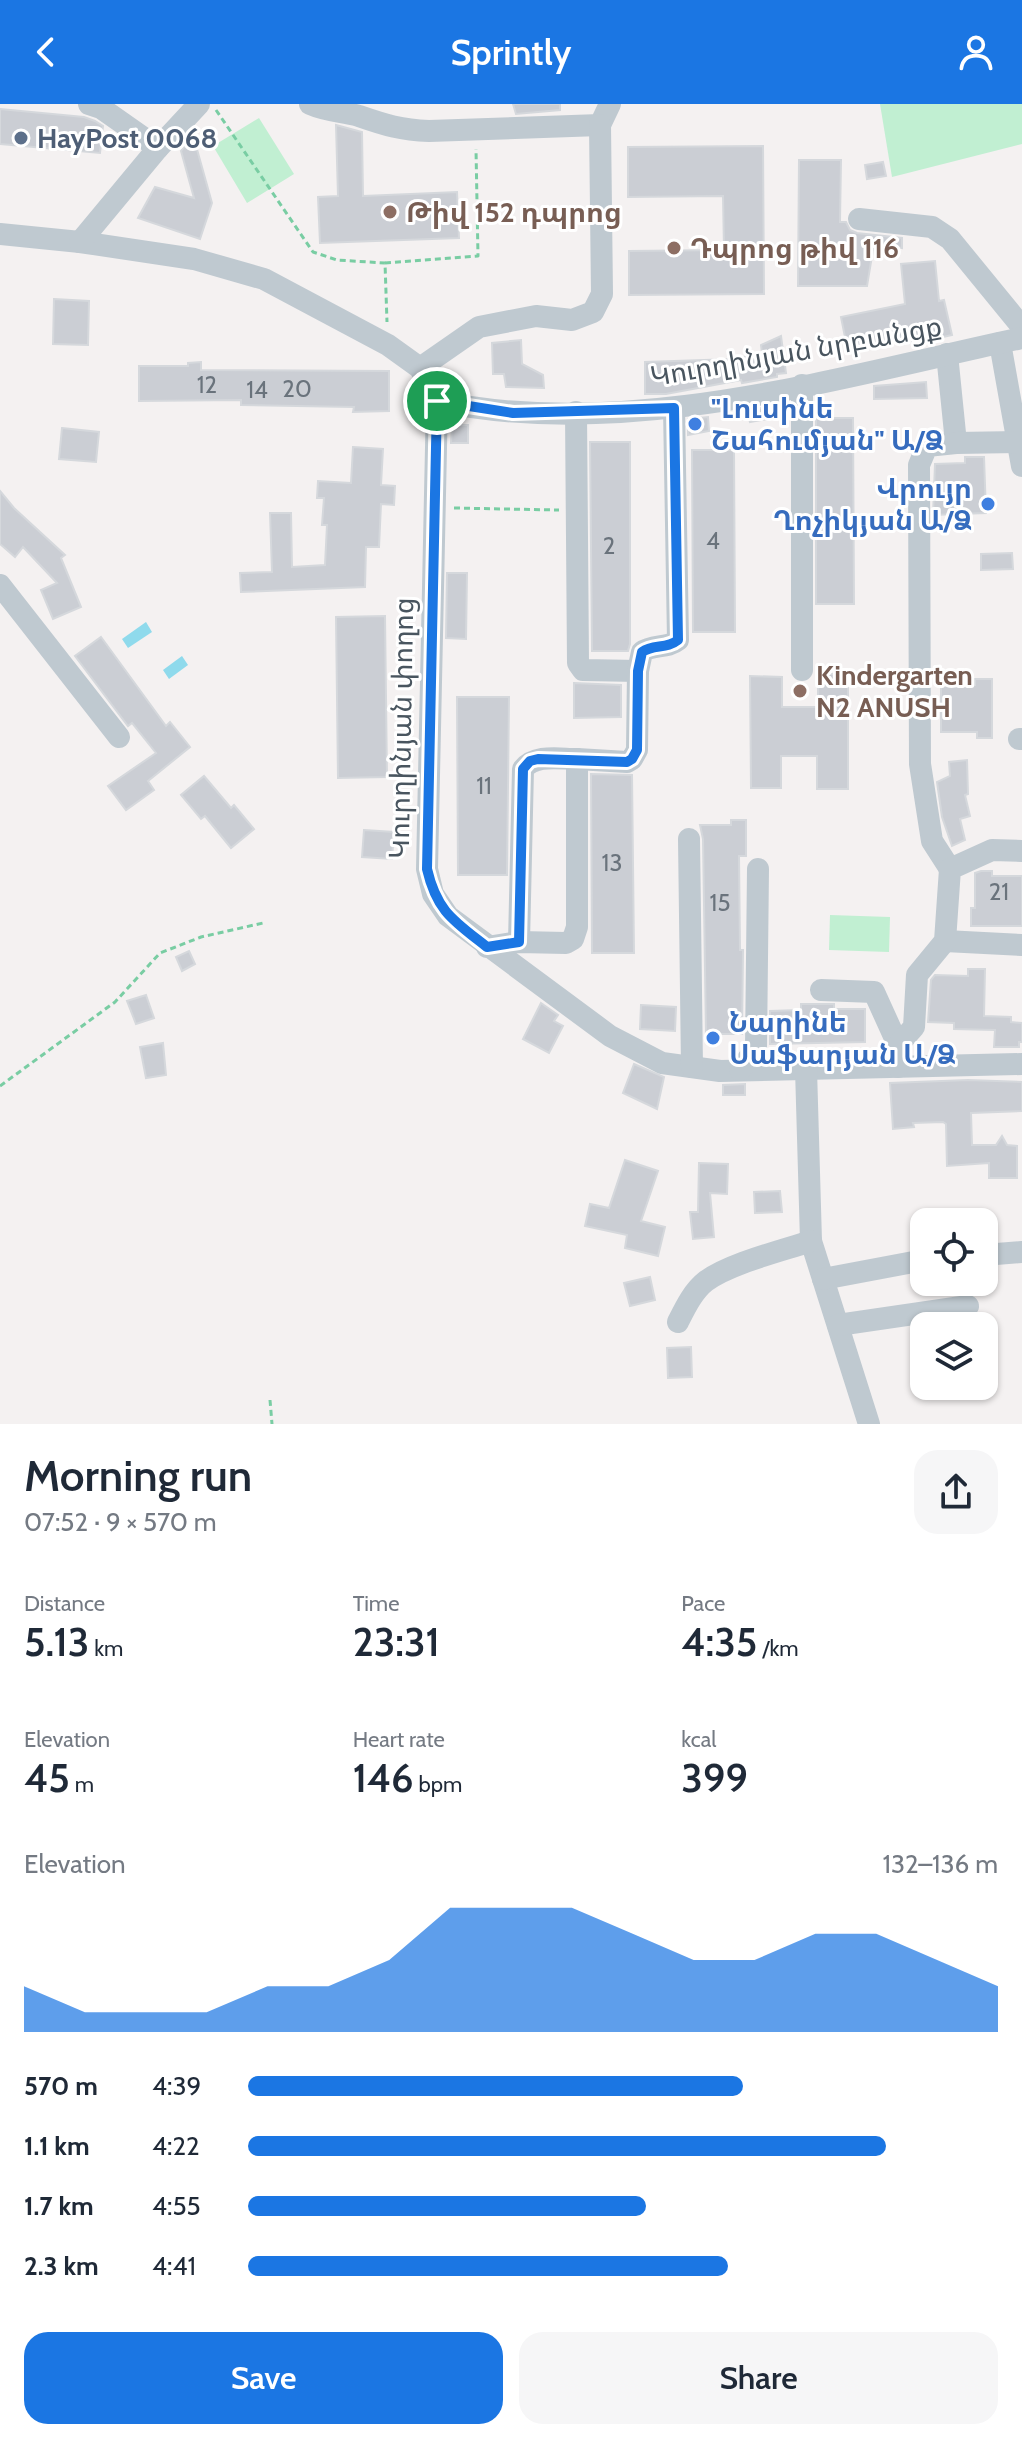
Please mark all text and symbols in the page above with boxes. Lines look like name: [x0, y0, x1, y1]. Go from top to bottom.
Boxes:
icon: back: [24, 30, 68, 74]
text: Sprintly: [451, 30, 571, 74]
icon: person: [954, 30, 998, 74]
place label: HayPost 0068: [37, 121, 217, 155]
marker: HayPost 0068: [12, 129, 30, 147]
place label: Թիվ 152 դպրոց: [406, 195, 622, 229]
marker: Թիվ 152 դպրոց: [381, 203, 399, 221]
place label: Դպրոց թիվ 116: [690, 231, 899, 265]
marker: Դպրոց թիվ 116: [665, 239, 683, 257]
street label: Կուրղինյան նրբանցք: [648, 309, 944, 393]
pin: [403, 367, 471, 435]
house number: 12: [197, 370, 217, 399]
house number: 20: [282, 374, 312, 403]
house number: 14: [246, 375, 268, 404]
icon: arrive: [415, 379, 459, 423]
place label: "Լուսինե Շահումյան" Ա/Ձ: [711, 391, 943, 457]
marker: "Լուսինե Շահումյան" Ա/Ձ: [686, 415, 704, 433]
place label: Վրույր Ղոչիկյան Ա/Ձ: [773, 471, 972, 537]
marker: Վրույր Ղոչիկյան Ա/Ձ: [979, 495, 997, 513]
house number: 4: [706, 526, 720, 555]
house number: 2: [603, 531, 615, 560]
street label: Կուրղինյան փողոց: [382, 597, 420, 859]
place label: Kindergarten N2 ANUSH: [816, 658, 973, 724]
marker: Kindergarten N2 ANUSH: [791, 682, 809, 700]
house number: 11: [476, 771, 492, 800]
house number: 13: [602, 848, 622, 877]
house number: 21: [989, 877, 1009, 906]
house number: 15: [710, 888, 730, 917]
place label: Նարինե Սաֆարյան Ա/Ձ: [729, 1005, 956, 1071]
marker: Նարինե Սաֆարյան Ա/Ձ: [704, 1029, 722, 1047]
map controls: [910, 1208, 998, 1400]
button: locate: [910, 1208, 998, 1296]
button: layers: [910, 1312, 998, 1400]
text: Morning run: [24, 1449, 252, 1502]
button: share: [914, 1450, 998, 1534]
text: 07:52 · 9 × 570 m: [24, 1506, 217, 1538]
text: Distance: [24, 1590, 105, 1617]
text: Time: [353, 1590, 399, 1617]
text: Pace: [681, 1590, 725, 1617]
text: 5.13: [24, 1617, 89, 1666]
text: 23:31: [353, 1617, 440, 1666]
text: 4:35: [681, 1617, 757, 1666]
text: km: [89, 1635, 123, 1662]
text: /km: [757, 1635, 799, 1662]
text: Elevation: [24, 1726, 110, 1753]
text: Heart rate: [353, 1726, 445, 1753]
text: kcal: [681, 1726, 716, 1753]
text: 45: [24, 1753, 70, 1802]
text: 146: [353, 1753, 414, 1802]
text: 399: [681, 1753, 748, 1802]
text: m: [70, 1771, 94, 1798]
text: bpm: [414, 1771, 462, 1798]
text: Elevation: [24, 1848, 126, 1880]
text: 132–136 m: [882, 1848, 998, 1880]
text: 570 m: [24, 2070, 98, 2102]
text: 4:39: [152, 2070, 201, 2102]
text: 1.1 km: [24, 2130, 90, 2162]
text: 4:22: [152, 2130, 200, 2162]
text: 1.7 km: [24, 2190, 94, 2222]
text: 4:55: [152, 2190, 201, 2222]
text: 2.3 km: [24, 2250, 99, 2282]
text: 4:41: [152, 2250, 196, 2282]
button: Save: [24, 2332, 503, 2424]
button: Share: [519, 2332, 998, 2424]

